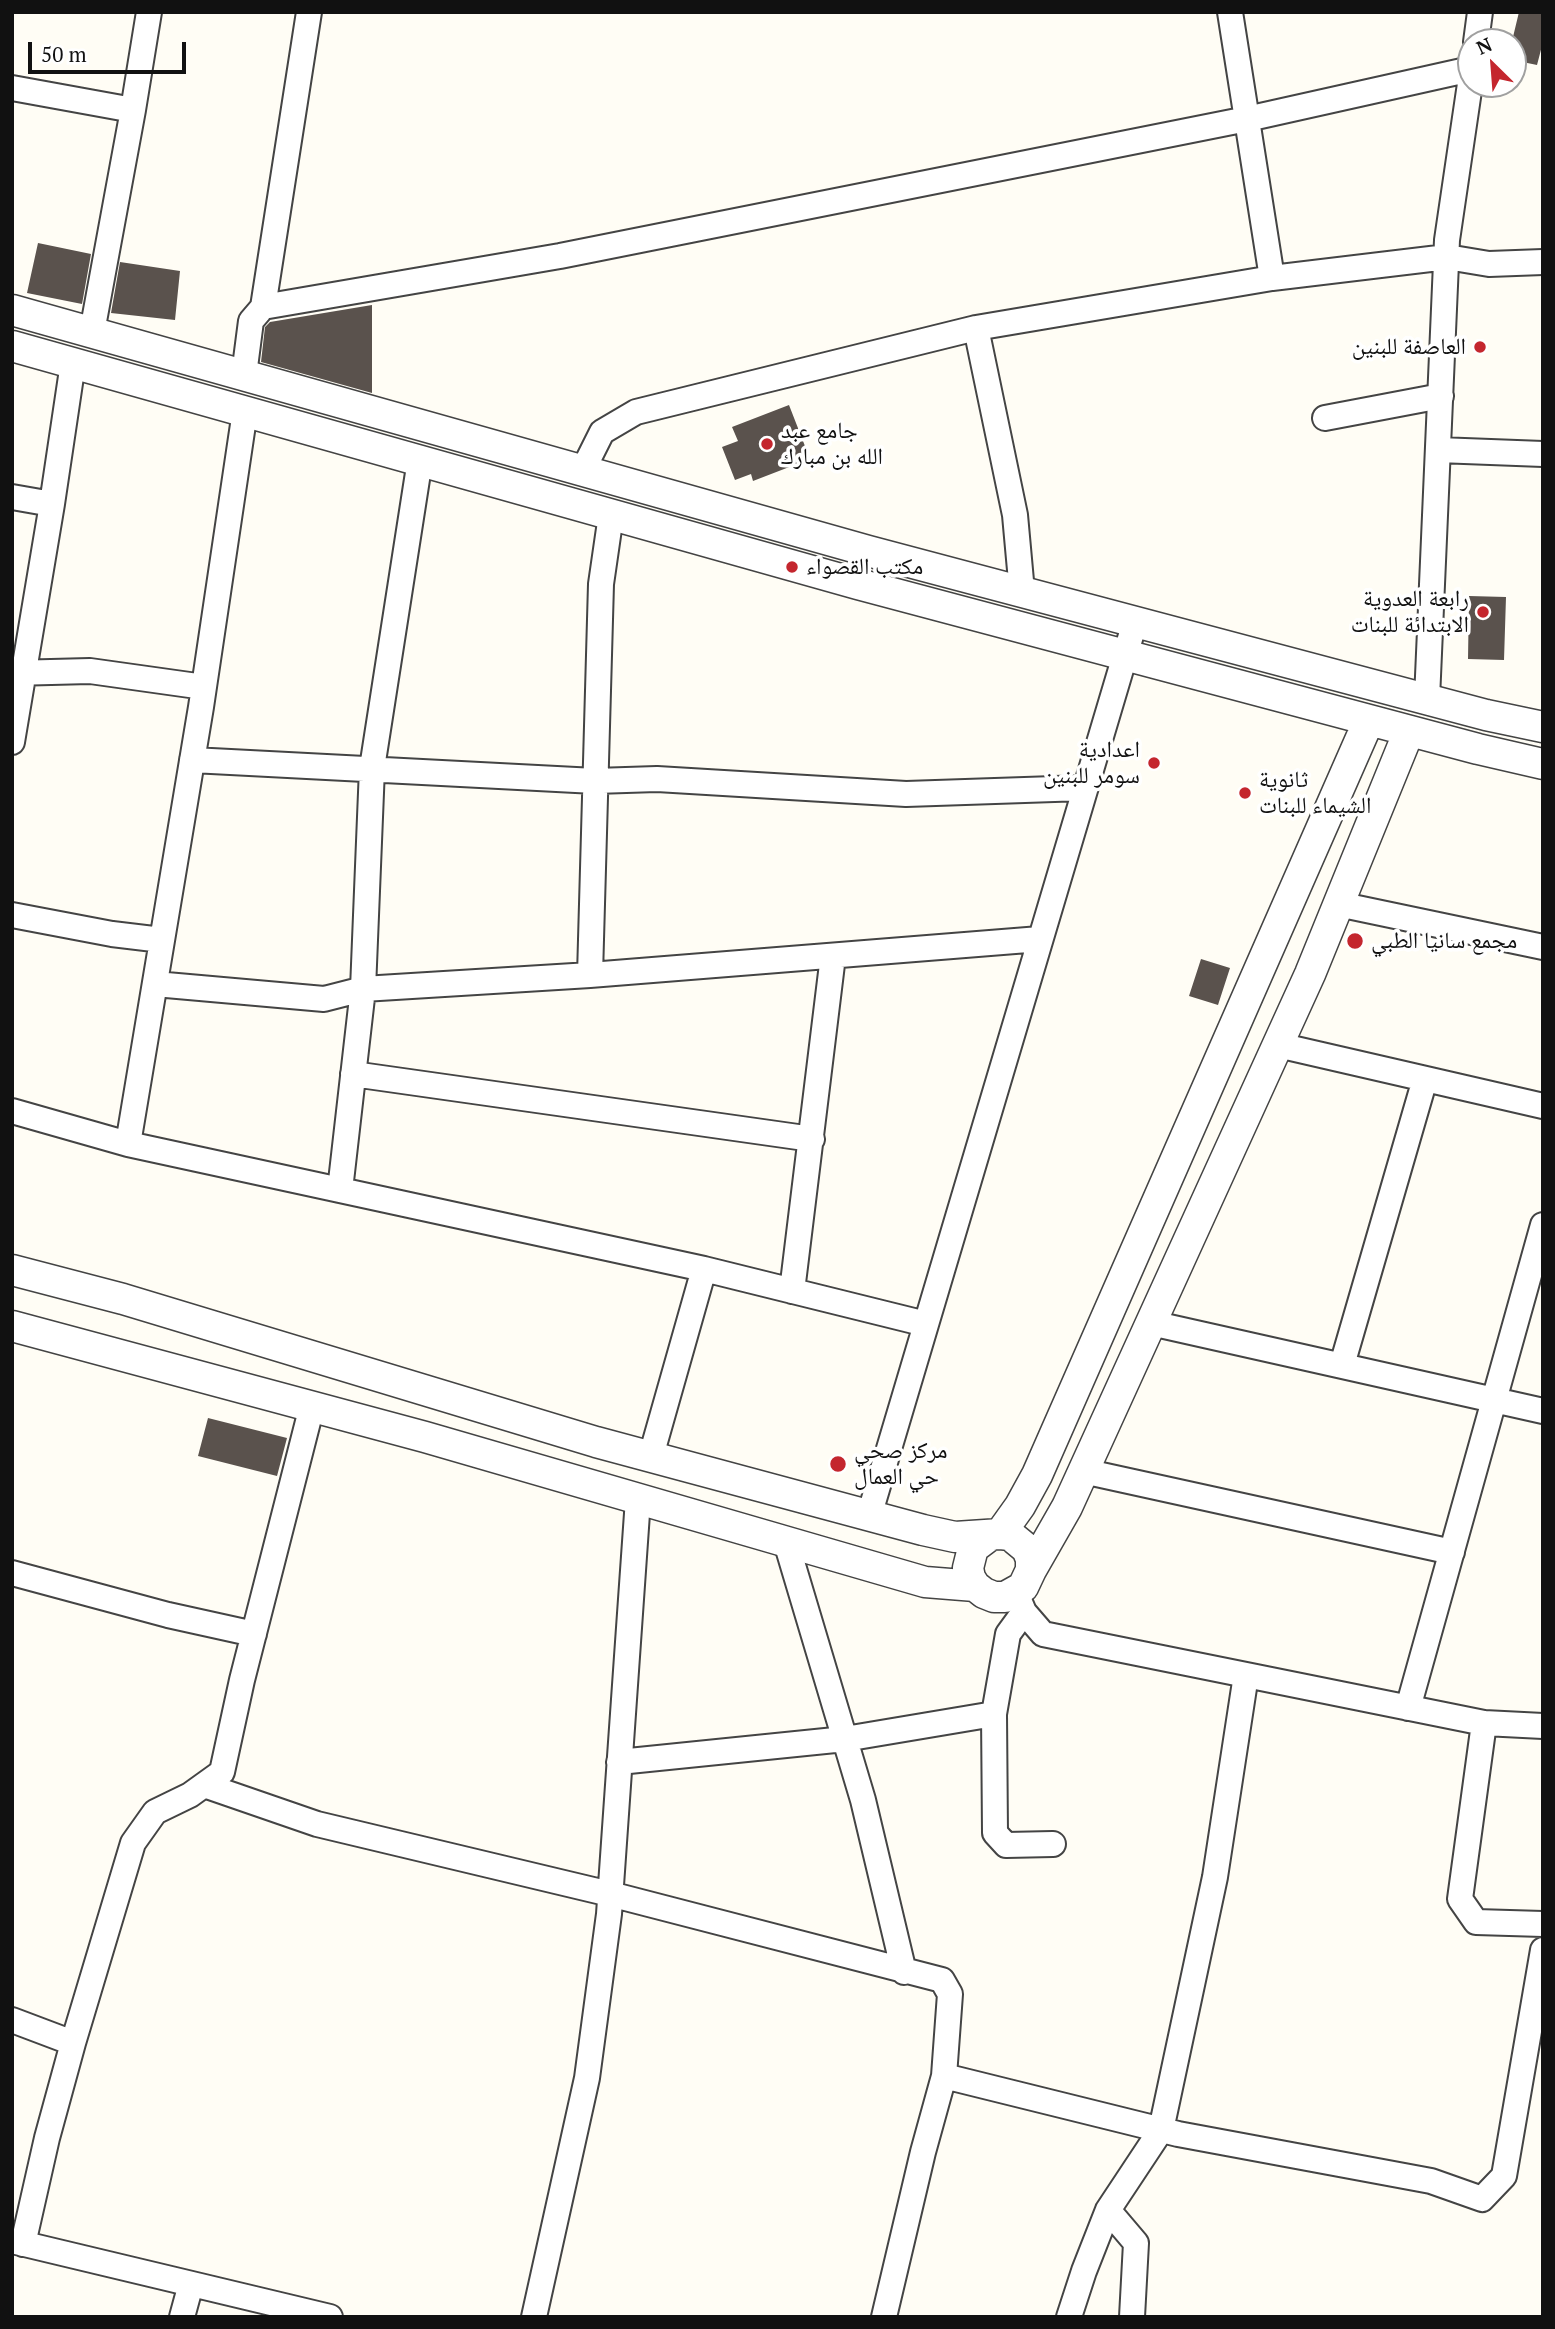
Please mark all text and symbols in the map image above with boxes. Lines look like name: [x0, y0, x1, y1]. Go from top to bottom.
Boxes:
scale bar: [32, 28, 189, 72]
north arrow: [1457, 28, 1527, 98]
text: N: [1472, 31, 1496, 60]
text: 50 m: [41, 40, 87, 68]
place label: العاصفة للبنين: [1352, 333, 1466, 361]
marker: العاصفة للبنين: [1472, 339, 1488, 355]
place label: جامع عبد الله بن مبارك: [781, 417, 883, 471]
marker: جامع عبد الله بن مبارك: [759, 436, 775, 452]
place label: مكتب القصواء: [806, 553, 923, 581]
marker: مكتب القصواء: [784, 559, 800, 575]
place label: رابعة العدوية الابتدائة للبنات: [1351, 585, 1469, 639]
marker: رابعة العدوية الابتدائة للبنات: [1475, 604, 1491, 620]
place label: اعدادية سومر للبنين: [1043, 736, 1140, 790]
marker: اعدادية سومر للبنين: [1146, 755, 1162, 771]
place label: ثانوية الشيماء للبنات: [1259, 766, 1371, 820]
marker: ثانوية الشيماء للبنات: [1237, 785, 1253, 801]
place label: مجمع سانيا الطبي: [1371, 927, 1517, 955]
marker: مجمع سانيا الطبي: [1345, 931, 1365, 951]
place label: مركز صحي حي العمال: [854, 1437, 947, 1491]
marker: مركز صحي حي العمال: [828, 1454, 848, 1474]

